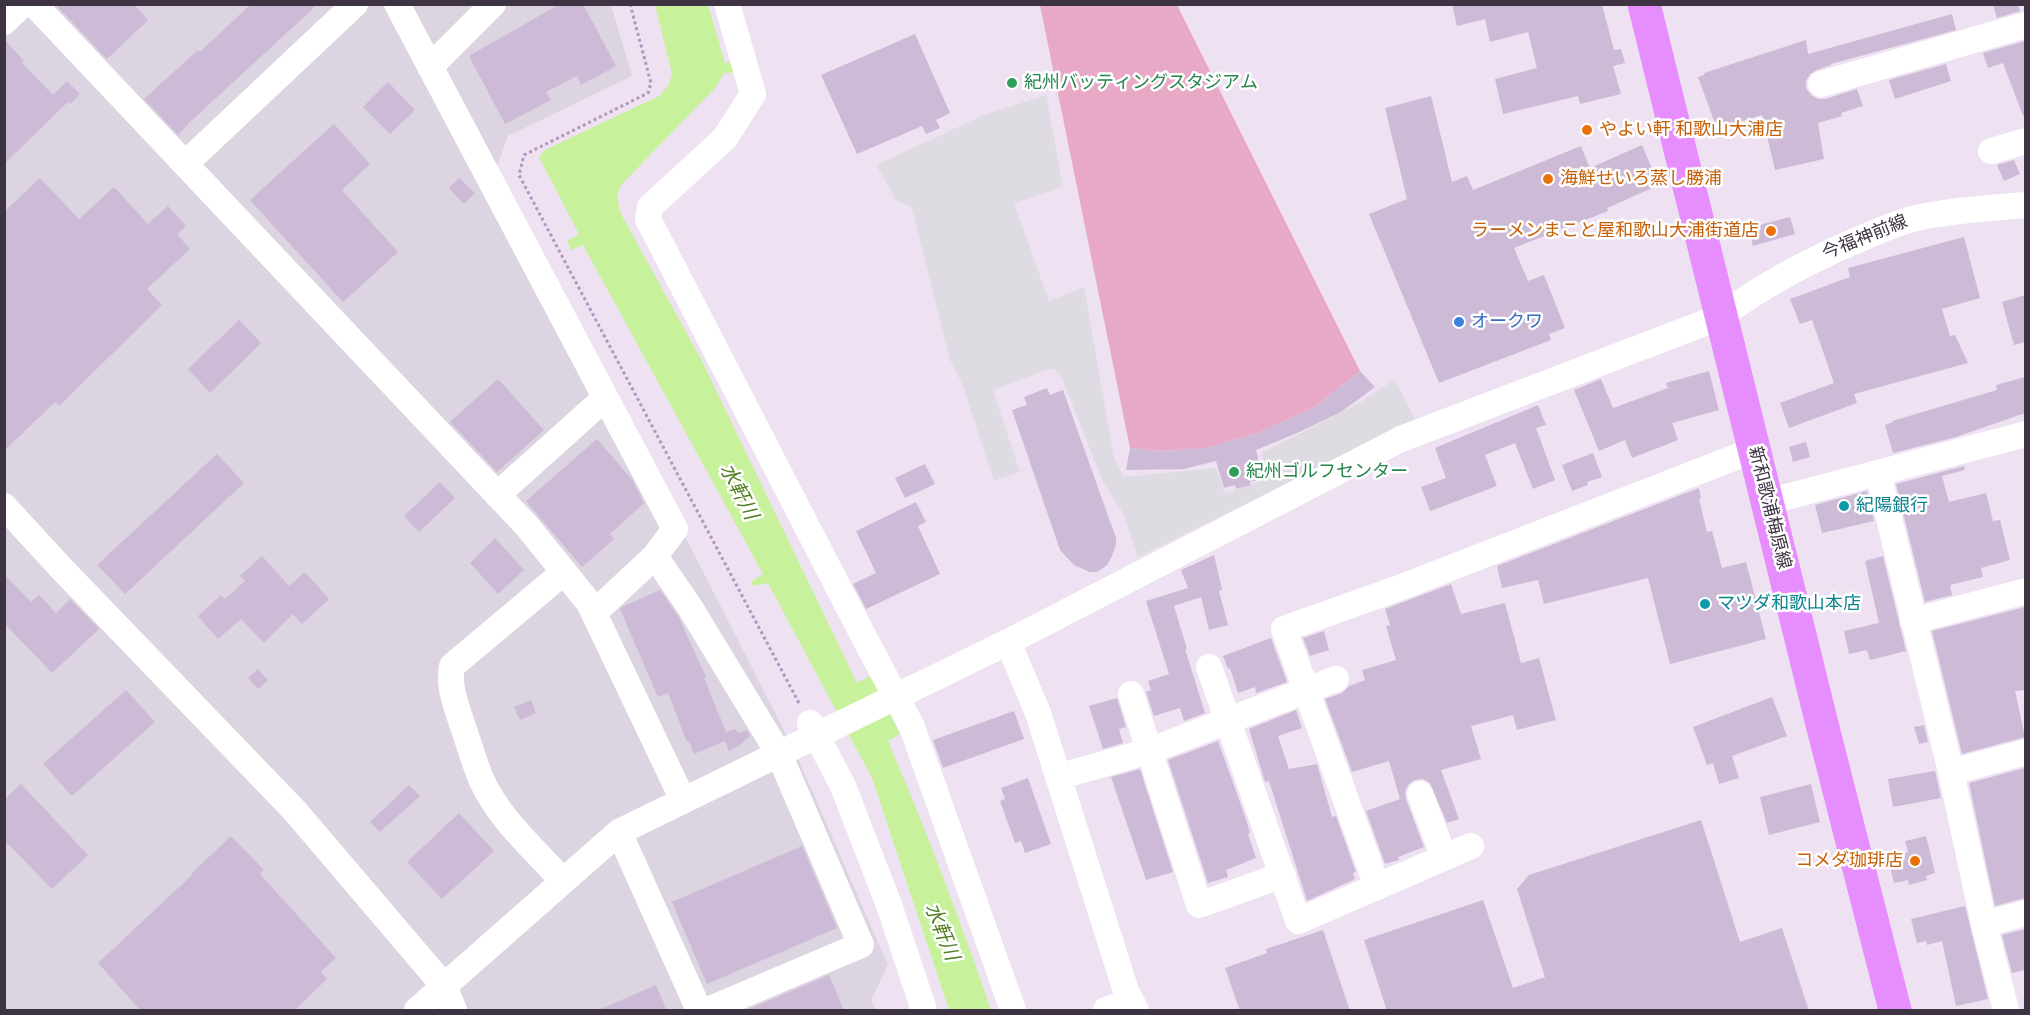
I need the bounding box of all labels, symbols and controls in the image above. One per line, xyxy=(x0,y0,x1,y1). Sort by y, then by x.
place label: 紀州バッティングスタジアム xyxy=(1024,72,1258,94)
marker: 紀州バッティングスタジアム xyxy=(1005,76,1019,90)
place label: やよい軒 和歌山大浦店 xyxy=(1599,119,1783,141)
marker: やよい軒 和歌山大浦店 xyxy=(1580,123,1594,137)
place label: 海鮮せいろ蒸し勝浦 xyxy=(1560,168,1722,190)
marker: 海鮮せいろ蒸し勝浦 xyxy=(1541,172,1555,186)
street label: 今福神前線 xyxy=(1819,211,1911,265)
place label: ラーメンまこと屋和歌山大浦街道店 xyxy=(1471,220,1759,242)
marker: ラーメンまこと屋和歌山大浦街道店 xyxy=(1764,224,1778,238)
place label: オークワ xyxy=(1471,311,1543,333)
marker: オークワ xyxy=(1452,315,1466,329)
street label: 新和歌浦梅原線 xyxy=(1743,444,1795,572)
water label: 水軒川 xyxy=(714,460,762,524)
place label: 紀州ゴルフセンター xyxy=(1246,461,1408,483)
marker: 紀州ゴルフセンター xyxy=(1227,465,1241,479)
place label: 紀陽銀行 xyxy=(1856,495,1928,517)
marker: 紀陽銀行 xyxy=(1837,499,1851,513)
place label: マツダ和歌山本店 xyxy=(1717,593,1861,615)
marker: マツダ和歌山本店 xyxy=(1698,597,1712,611)
place label: コメダ珈琲店 xyxy=(1795,850,1903,872)
marker: コメダ珈琲店 xyxy=(1908,854,1922,868)
water label: 水軒川 xyxy=(919,900,963,964)

